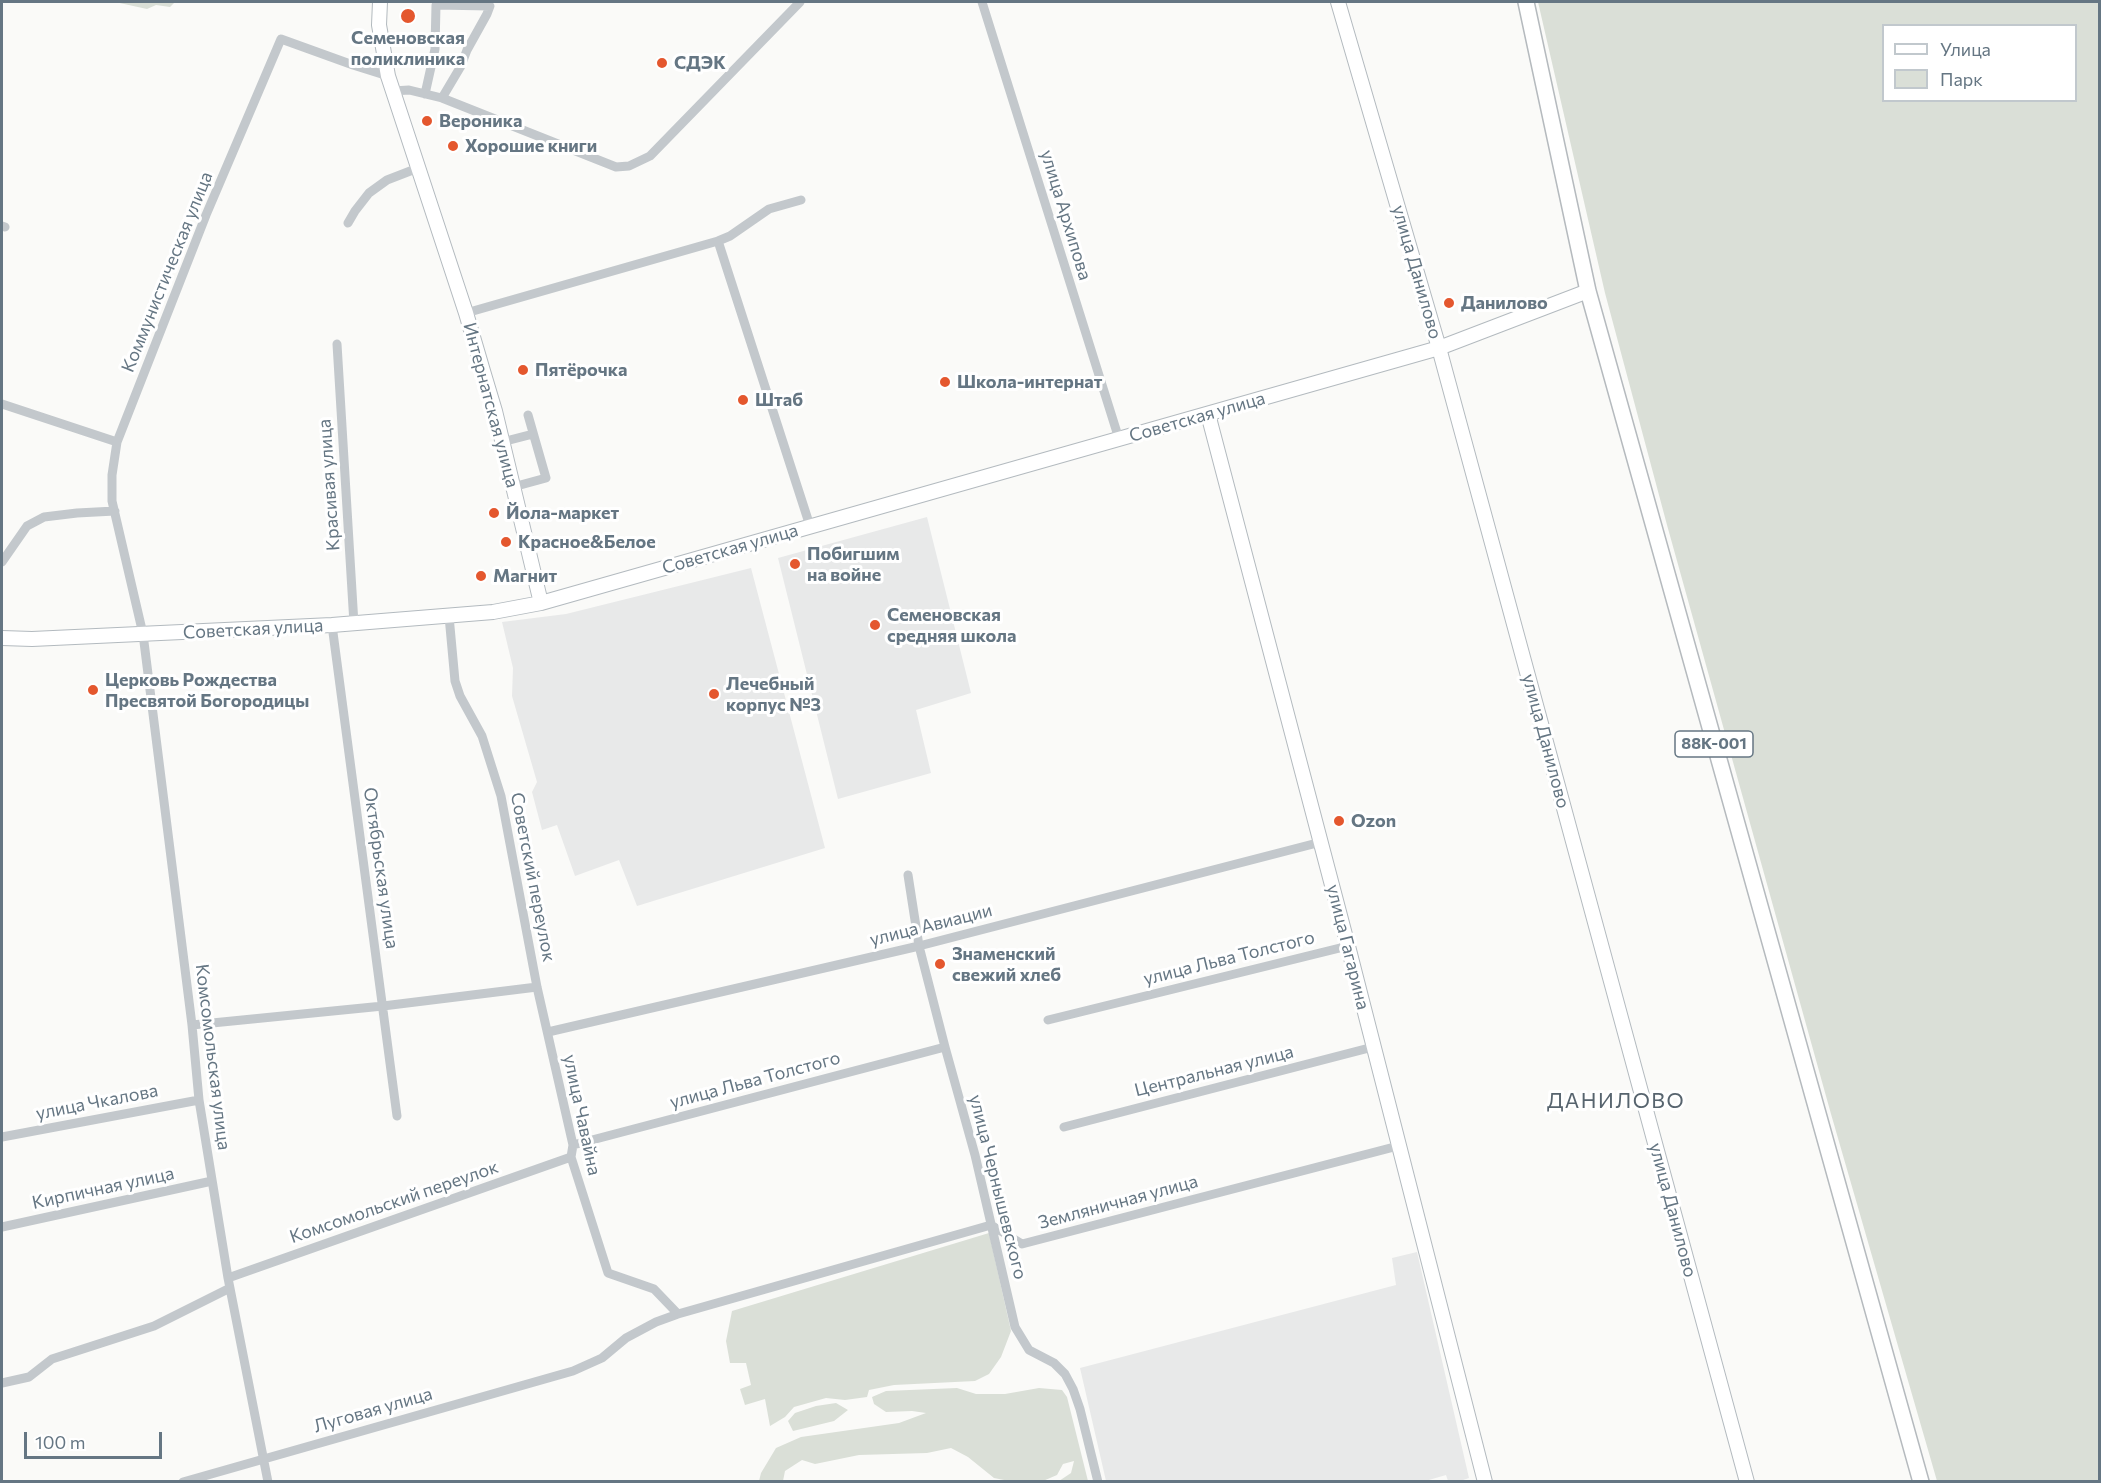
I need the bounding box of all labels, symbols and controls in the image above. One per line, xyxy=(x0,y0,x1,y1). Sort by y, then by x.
marker: Семеновская поликлиника xyxy=(399,7,417,25)
legend xyxy=(1882,24,2077,102)
place label: Семеновская поликлиника xyxy=(351,27,465,70)
text: Улица xyxy=(1940,38,1991,60)
place label: СДЭК xyxy=(674,52,726,74)
marker: СДЭК xyxy=(655,56,669,70)
text: Парк xyxy=(1940,68,1983,90)
place label: Вероника xyxy=(439,110,522,132)
marker: Вероника xyxy=(420,114,434,128)
place label: Хорошие книги xyxy=(465,135,597,157)
marker: Хорошие книги xyxy=(446,139,460,153)
street label: улица Архипова xyxy=(1036,147,1096,283)
street label: Коммунистическая улица xyxy=(117,169,217,375)
street label: улица Данилово xyxy=(1388,203,1446,341)
place label: Данилово xyxy=(1461,292,1548,314)
marker: Данилово xyxy=(1442,296,1456,310)
street label: Интернатская улица xyxy=(459,320,523,490)
place label: Пятёрочка xyxy=(535,359,627,381)
marker: Пятёрочка xyxy=(516,363,530,377)
place label: Школа-интернат xyxy=(957,371,1102,393)
marker: Школа-интернат xyxy=(938,375,952,389)
street label: Советская улица xyxy=(1127,387,1267,447)
place label: Штаб xyxy=(755,389,803,411)
marker: Штаб xyxy=(736,393,750,407)
street label: Красивая улица xyxy=(314,418,344,552)
place label: Йола-маркет xyxy=(506,502,619,524)
marker: Йола-маркет xyxy=(487,506,501,520)
street label: Советская улица xyxy=(660,519,800,579)
place label: Красное&Белое xyxy=(518,531,656,553)
marker: Красное&Белое xyxy=(499,535,513,549)
place label: Побигшим на войне xyxy=(807,543,899,586)
marker: Побигшим на войне xyxy=(788,557,802,571)
place label: Магнит xyxy=(493,565,557,587)
marker: Магнит xyxy=(474,569,488,583)
place label: Семеновская средняя школа xyxy=(887,604,1016,646)
street label: Советская улица xyxy=(182,615,324,643)
marker: Семеновская средняя школа xyxy=(868,618,882,632)
place label: Церковь Рождества Пресвятой Богородицы xyxy=(105,669,309,712)
street label: улица Данилово xyxy=(1518,671,1574,811)
place label: Лечебный корпус №3 xyxy=(726,673,821,716)
marker: Церковь Рождества Пресвятой Богородицы xyxy=(86,683,100,697)
marker: Лечебный корпус №3 xyxy=(707,687,721,701)
road number: 88К-001 xyxy=(1675,731,1753,757)
street label: Октябрьская улица xyxy=(359,786,403,950)
street label: Советский переулок xyxy=(506,790,560,964)
place label: Ozon xyxy=(1351,810,1396,832)
marker: Ozon xyxy=(1332,814,1346,828)
street label: улица Гагарина xyxy=(1322,882,1374,1012)
street label: улица Авиации xyxy=(868,899,994,951)
street label: улица Льва Толстого xyxy=(1141,926,1317,990)
place label: Знаменский свежий хлеб xyxy=(952,943,1061,986)
marker: Знаменский свежий хлеб xyxy=(933,957,947,971)
street label: Комсомольская улица xyxy=(191,963,235,1151)
street label: Центральная улица xyxy=(1132,1041,1296,1101)
street label: улица Льва Толстого xyxy=(667,1047,843,1113)
street label: улица Чавайна xyxy=(559,1053,605,1177)
street label: улица Чкалова xyxy=(34,1080,160,1124)
district label: ДАНИЛОВО xyxy=(1547,1088,1685,1114)
street label: улица Чернышевского xyxy=(965,1092,1031,1282)
street label: улица Данилово xyxy=(1645,1140,1701,1280)
street label: Комсомольский переулок xyxy=(287,1156,501,1248)
street label: Кирпичная улица xyxy=(30,1162,176,1214)
street label: Земляничная улица xyxy=(1036,1170,1200,1234)
street label: Луговая улица xyxy=(311,1383,435,1437)
scale bar xyxy=(27,1420,165,1458)
text: 100 m xyxy=(35,1431,85,1453)

